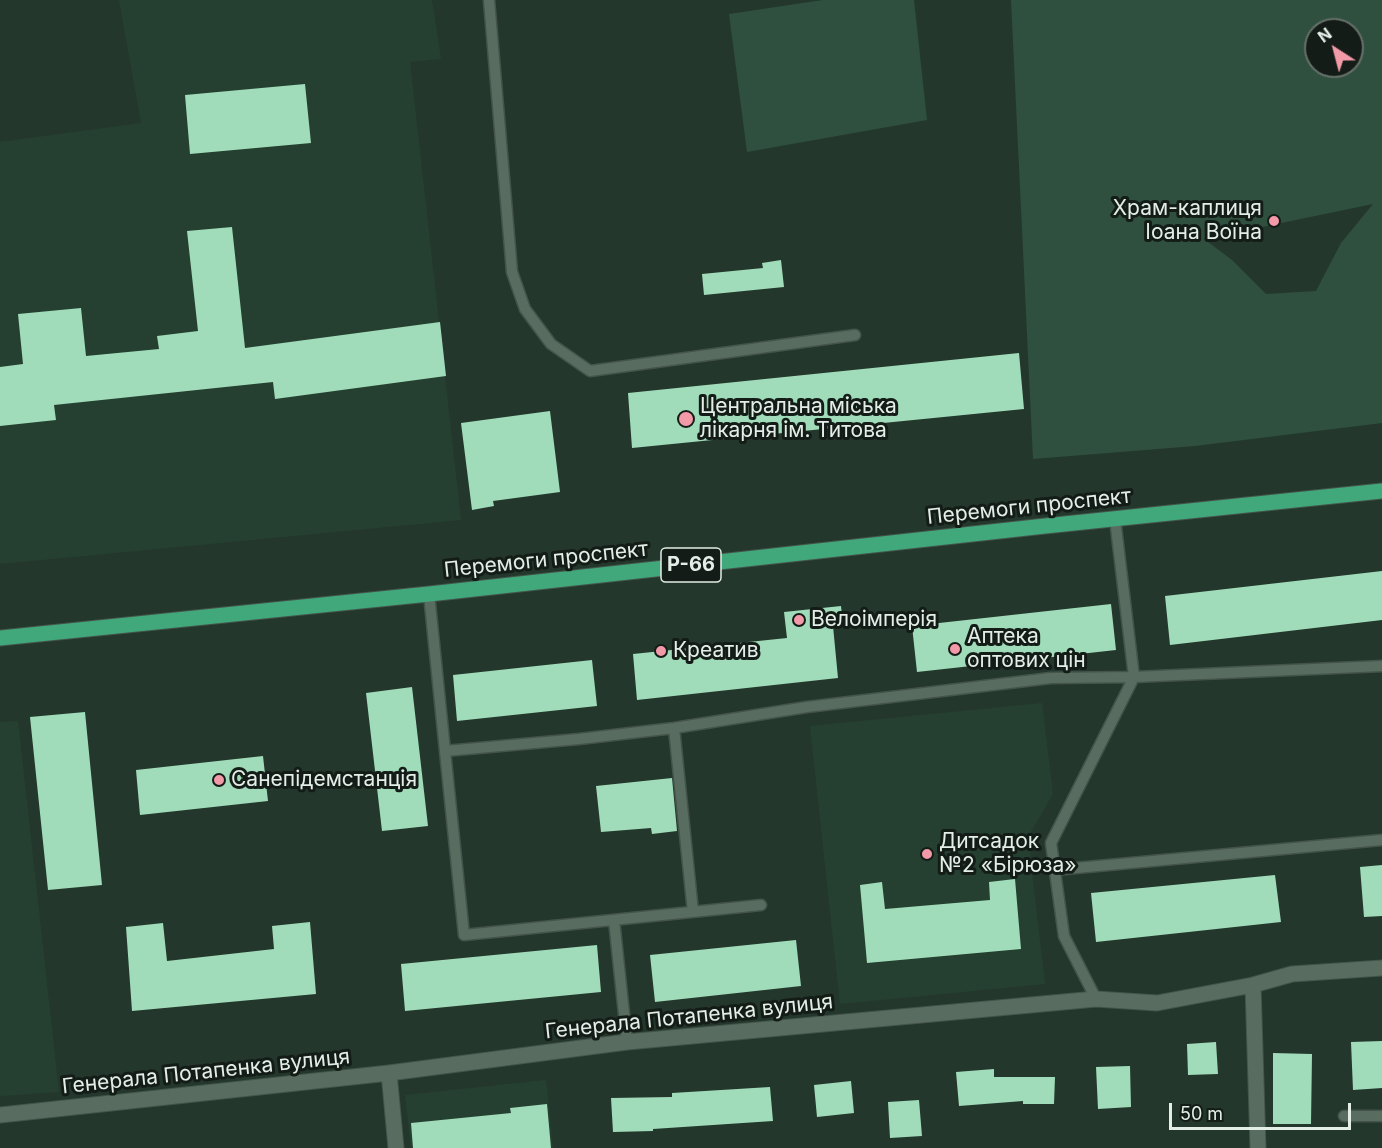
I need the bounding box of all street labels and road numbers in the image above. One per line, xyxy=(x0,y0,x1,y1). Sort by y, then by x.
street label: Перемоги проспект xyxy=(926,484,1132,530)
street label: Перемоги проспект xyxy=(443,537,649,583)
road number: Р-66 xyxy=(661,548,721,582)
street label: Генерала Потапенка вулиця xyxy=(544,989,834,1045)
street label: Генерала Потапенка вулиця xyxy=(61,1044,351,1100)

